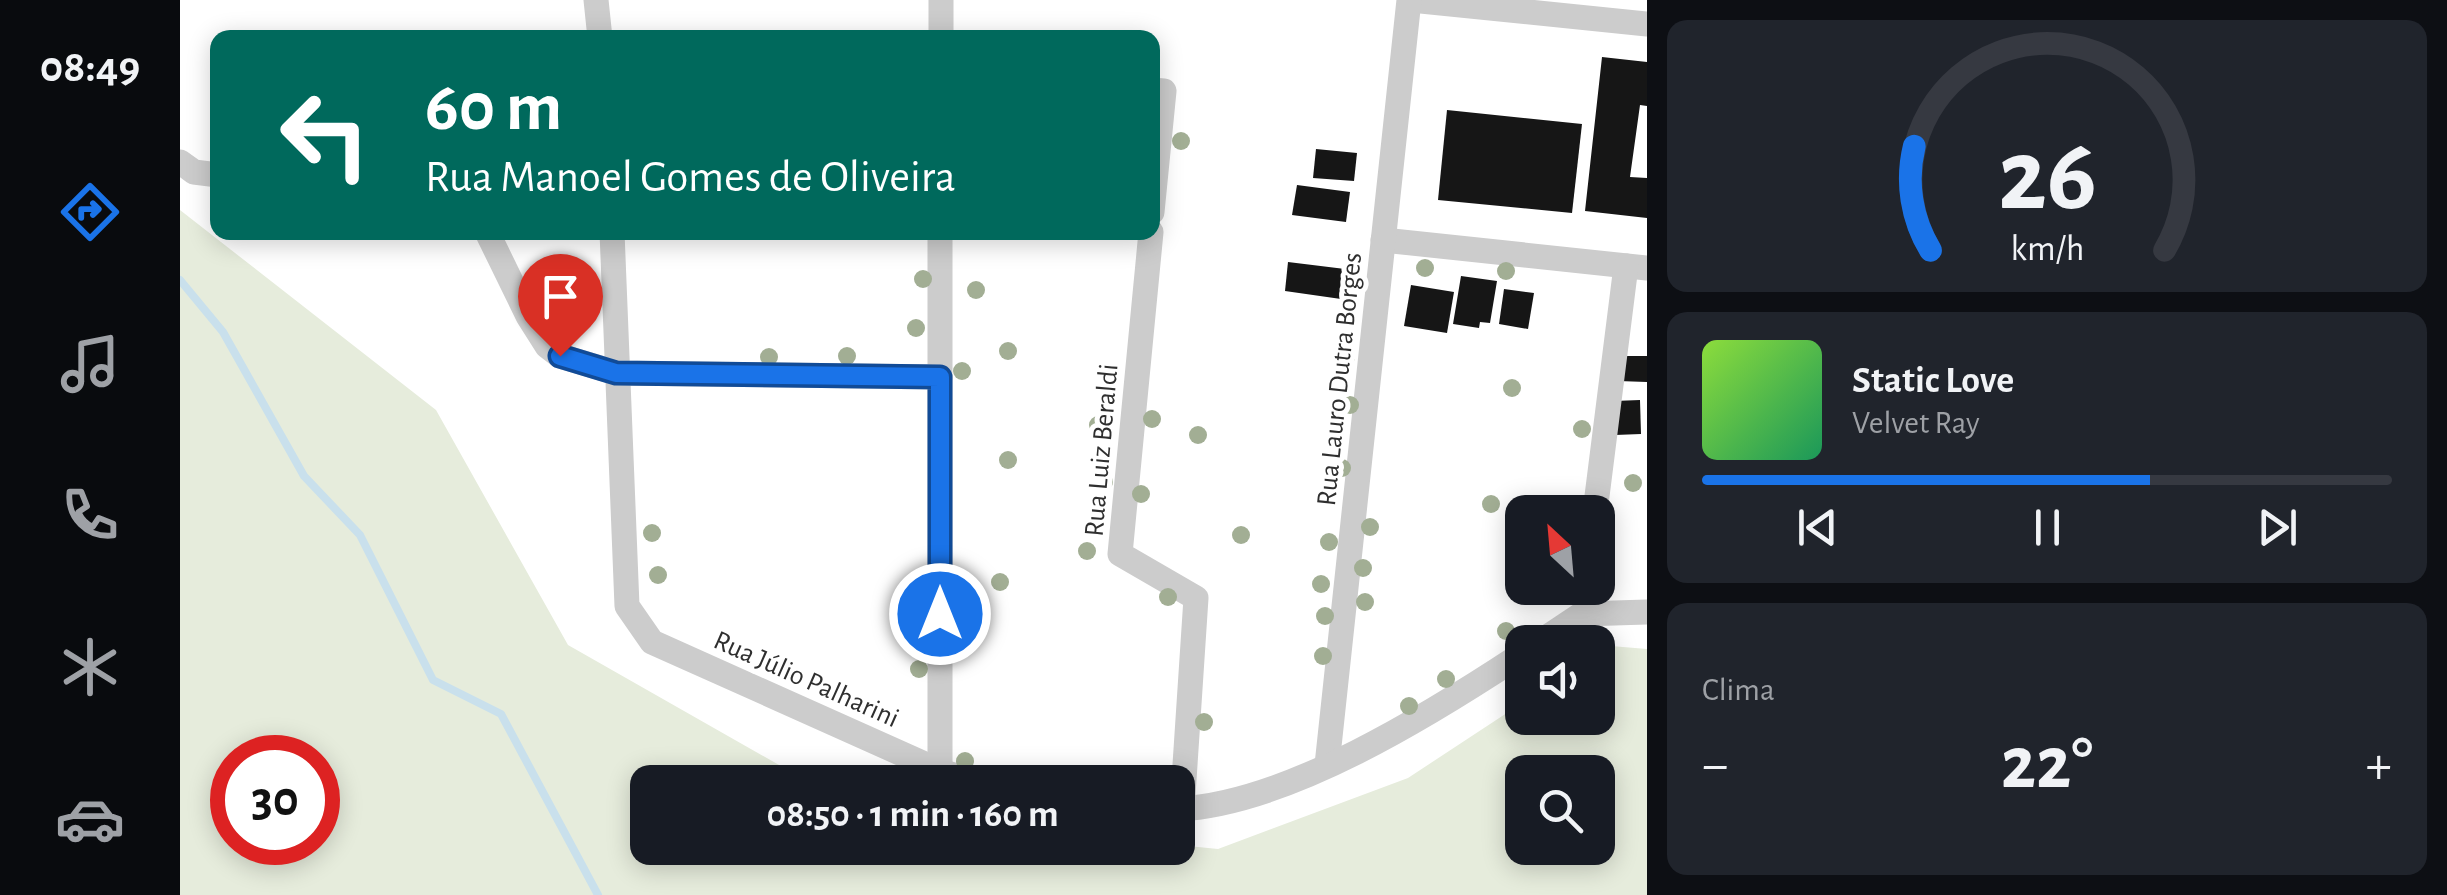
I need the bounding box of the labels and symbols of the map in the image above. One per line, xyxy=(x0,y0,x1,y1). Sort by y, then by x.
street label: Rua Lauro Dutra Borges xyxy=(1313,251,1367,507)
pin xyxy=(518,254,603,357)
street label: Rua Luiz Beraldi xyxy=(1080,363,1123,538)
north arrow xyxy=(1505,495,1615,605)
position arrow xyxy=(888,562,992,666)
street label: Rua Júlio Palharini xyxy=(709,626,903,733)
speed limit sign: 30 xyxy=(210,735,340,865)

